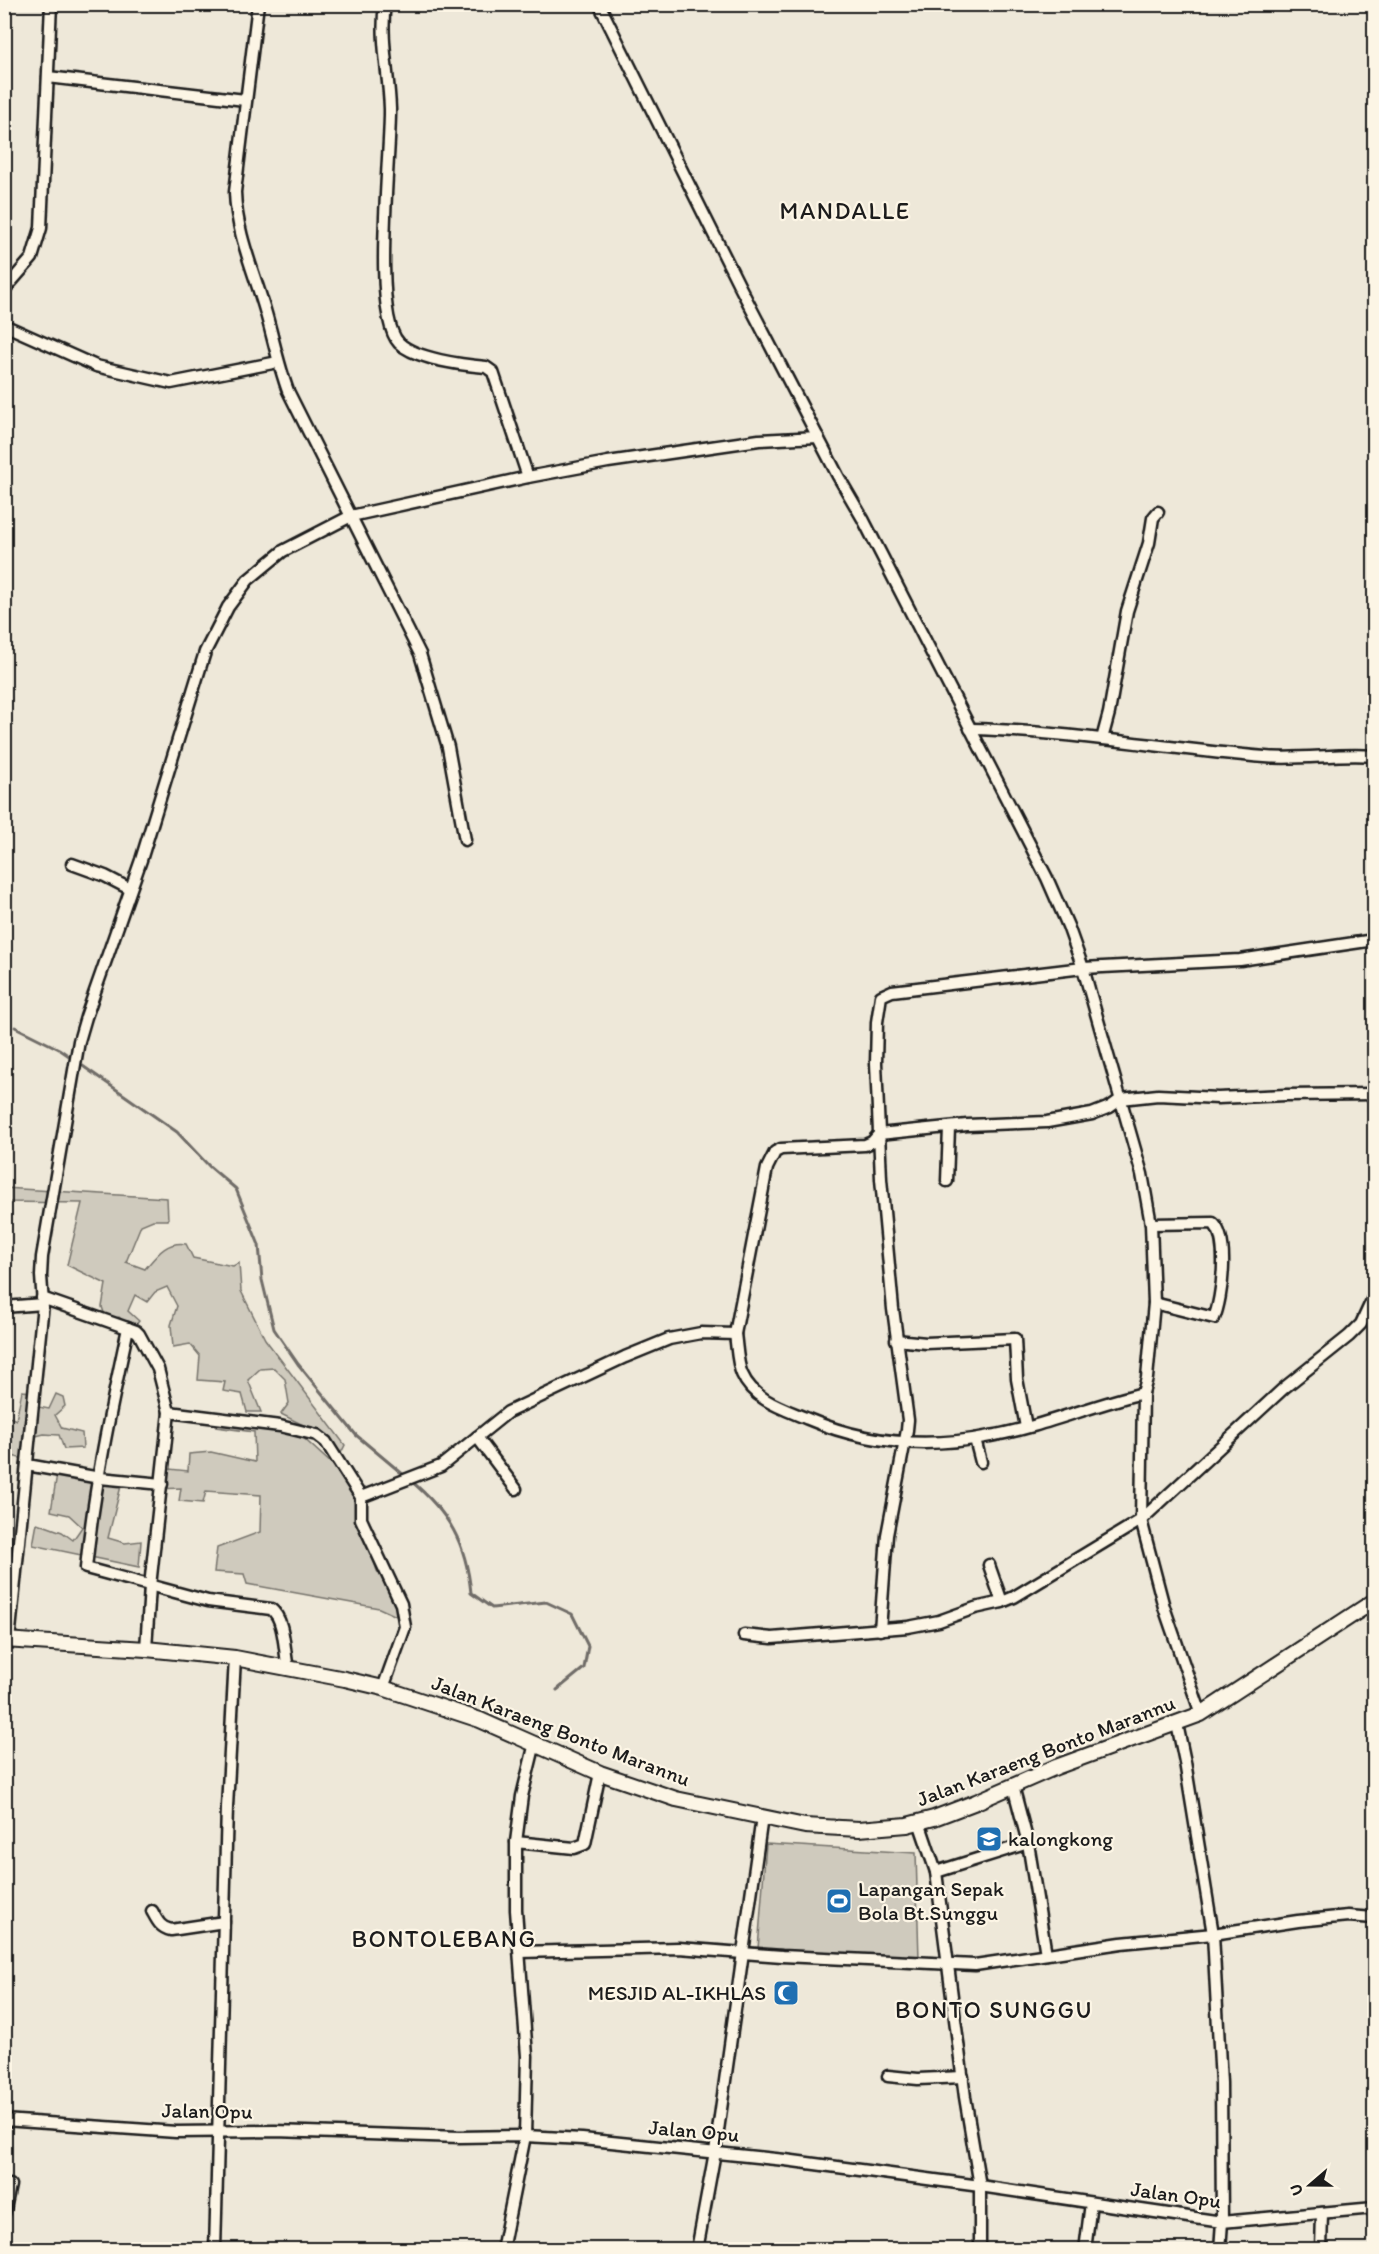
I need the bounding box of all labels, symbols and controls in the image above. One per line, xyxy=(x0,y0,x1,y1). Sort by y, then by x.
district label: MANDALLE xyxy=(780,196,910,225)
street label: Jalan Karaeng Bonto Marannu xyxy=(429,1670,694,1792)
street label: Jalan Karaeng Bonto Marannu xyxy=(913,1690,1179,1811)
school or university icon: kalongkong xyxy=(974,1824,1004,1854)
place label: kalongkong xyxy=(1008,1826,1113,1851)
place label: Lapangan Sepak Bola Bt.Sunggu xyxy=(858,1876,1004,1925)
sports icon: Lapangan Sepak Bola Bt.Sunggu xyxy=(824,1886,854,1916)
district label: BONTOLEBANG xyxy=(351,1924,537,1953)
mosque icon: MESJID AL-IKHLAS xyxy=(771,1978,801,2008)
place label: MESJID AL-IKHLAS xyxy=(588,1980,766,2005)
district label: BONTO SUNGGU xyxy=(895,1995,1093,2024)
street label: Jalan Opu xyxy=(161,2097,253,2124)
street label: Jalan Opu xyxy=(648,2114,741,2147)
north arrow xyxy=(1280,2155,1340,2215)
street label: Jalan Opu xyxy=(1129,2176,1223,2213)
text: U xyxy=(1286,2182,1307,2198)

